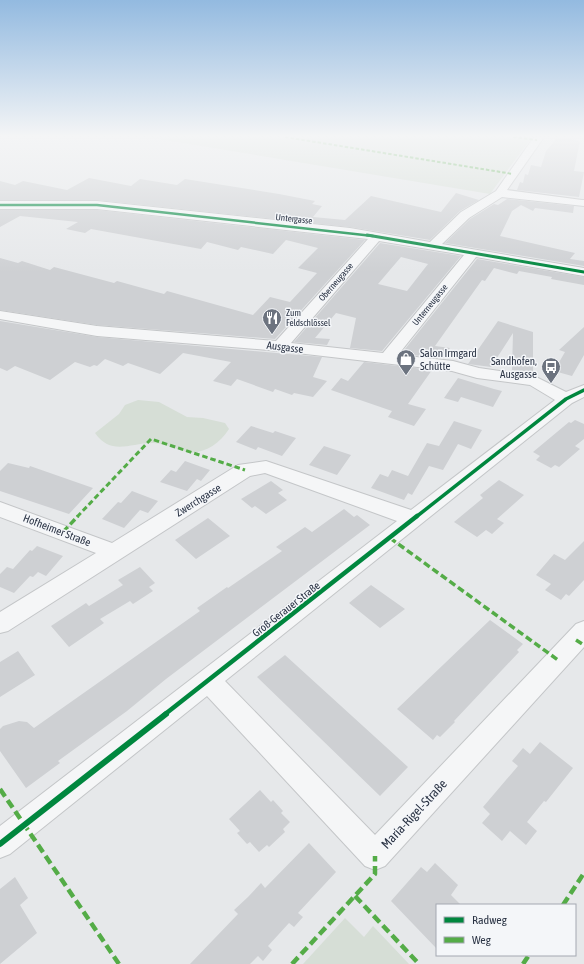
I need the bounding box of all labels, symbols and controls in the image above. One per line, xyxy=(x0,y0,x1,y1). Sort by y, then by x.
street label: Untergasse xyxy=(275,212,313,226)
street label: Oberneugasse xyxy=(317,261,355,303)
street label: Unterneugasse xyxy=(410,282,450,328)
restaurant icon: Zum Feldschlössel xyxy=(261,307,283,335)
place label: Zum Feldschlössel xyxy=(286,308,331,328)
street label: Ausgasse xyxy=(266,339,304,355)
place label: Salon Irmgard Schütte xyxy=(420,347,477,372)
shop icon: Salon Irmgard Schütte xyxy=(395,348,417,376)
place label: Sandhofen, Ausgasse xyxy=(491,355,537,380)
bus stop icon: Sandhofen, Ausgasse xyxy=(540,356,562,384)
street label: Zwerchgasse xyxy=(173,481,223,519)
street label: Hofheimer Straße xyxy=(22,512,92,548)
street label: Groß-Gerauer Straße xyxy=(250,579,322,639)
street label: Maria-Rigel-Straße xyxy=(378,776,450,852)
legend xyxy=(436,904,576,956)
text: Radweg xyxy=(472,913,508,927)
text: Weg xyxy=(472,933,492,947)

